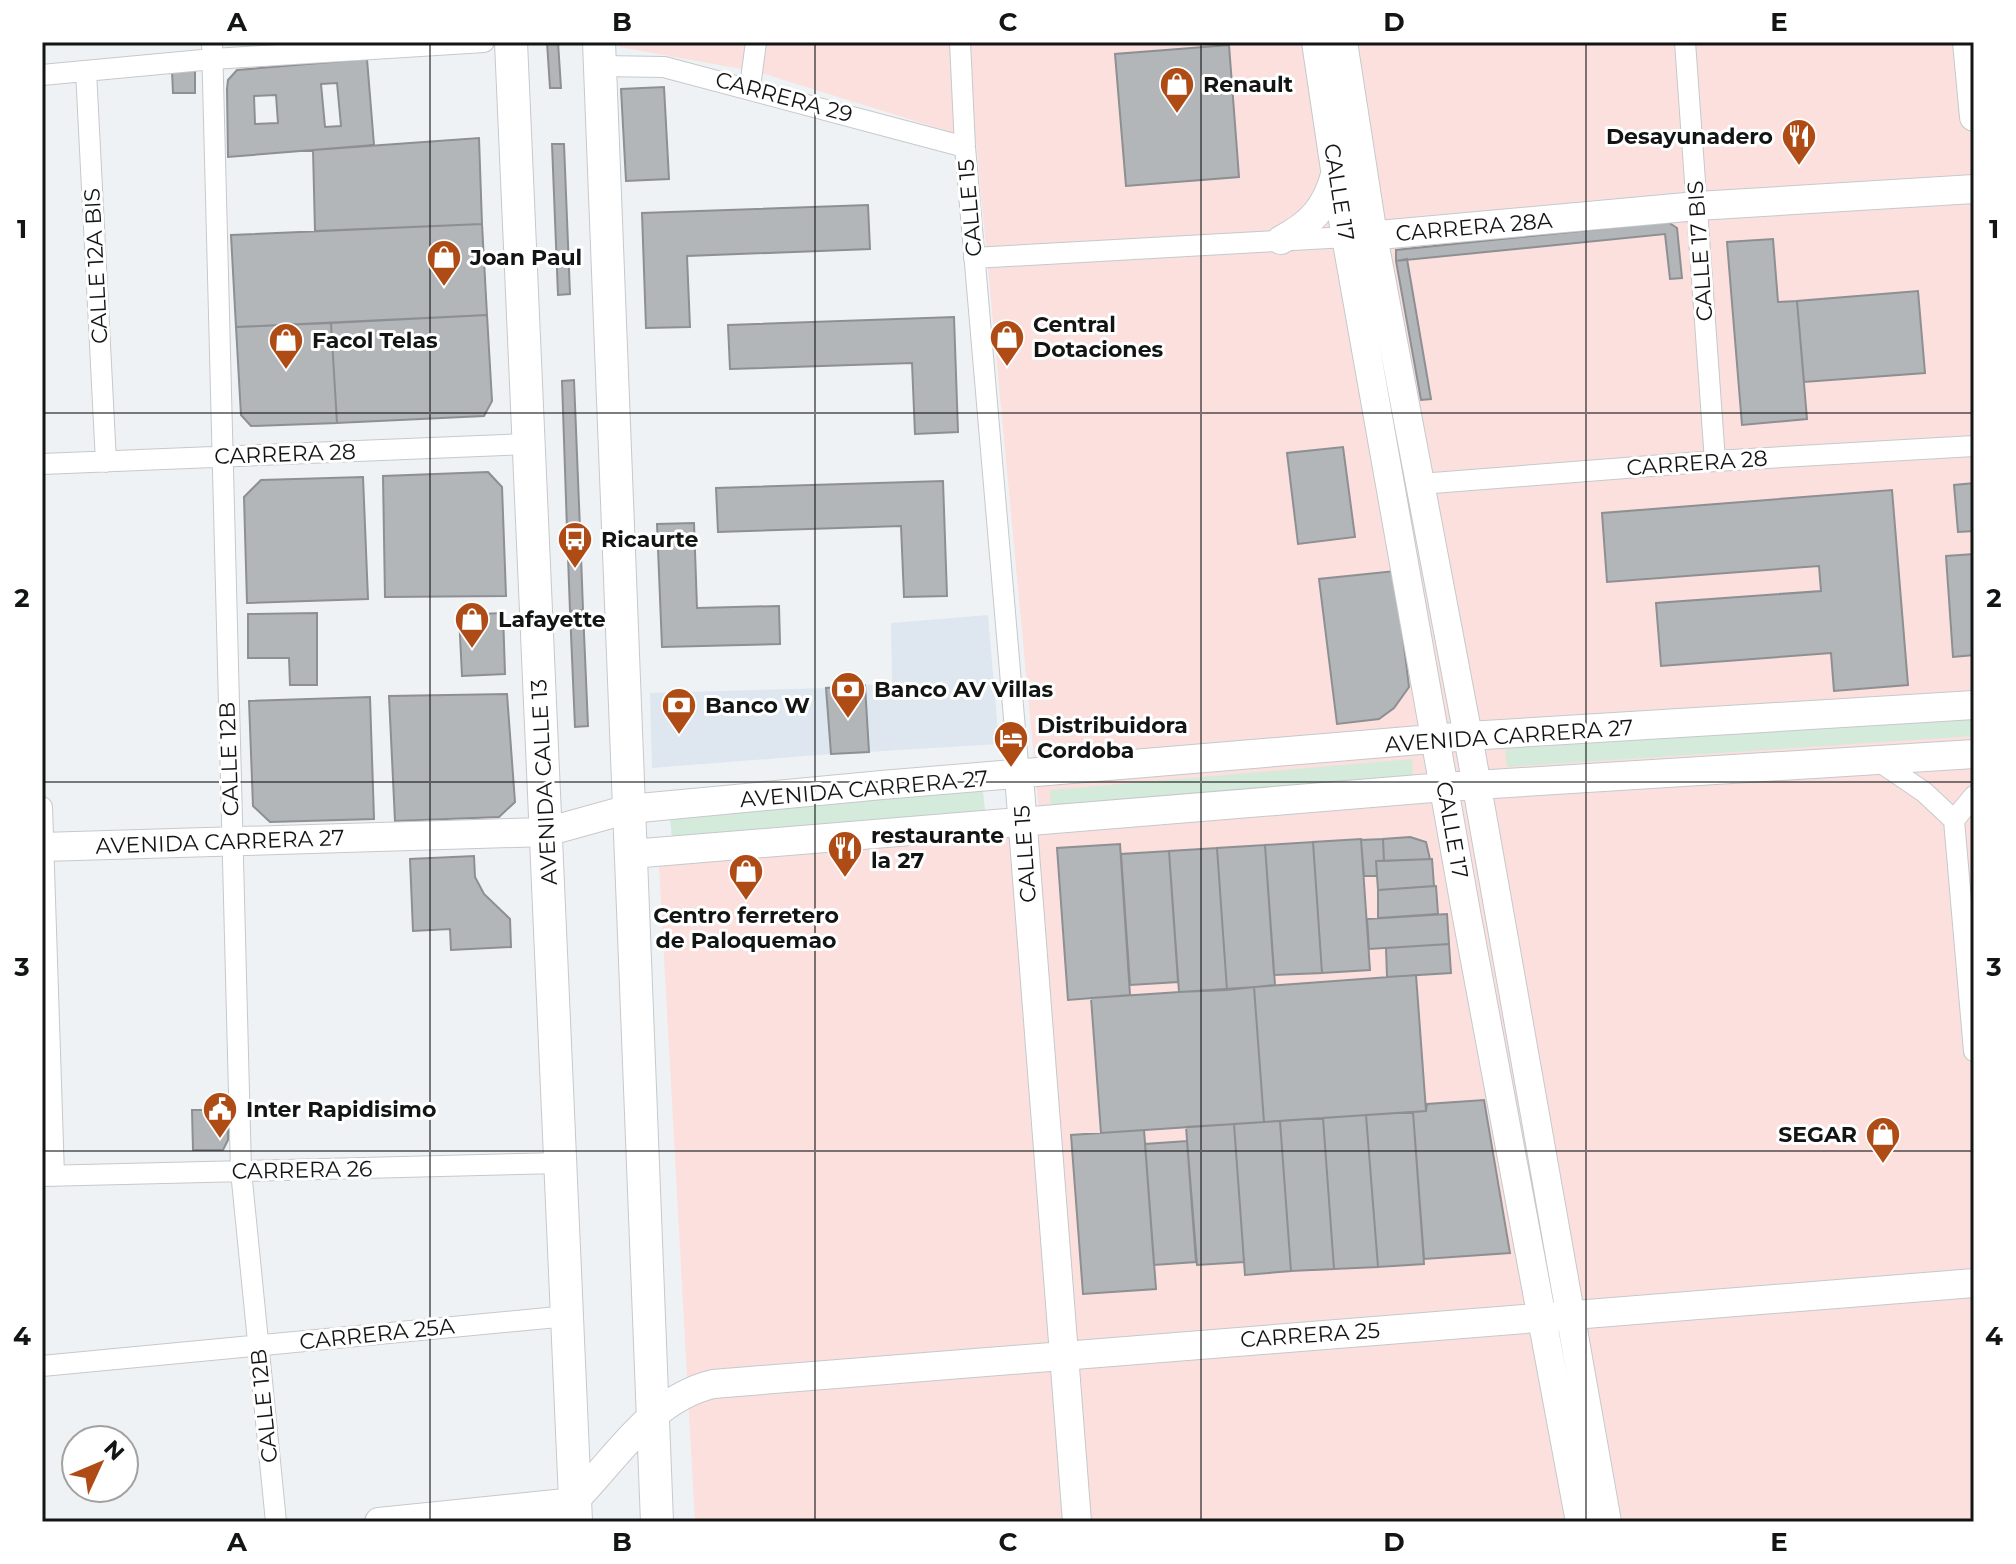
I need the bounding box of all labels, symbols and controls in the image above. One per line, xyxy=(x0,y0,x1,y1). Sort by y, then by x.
text: A xyxy=(226,6,248,38)
text: B xyxy=(612,6,632,38)
text: C xyxy=(999,6,1018,38)
text: D xyxy=(1383,6,1405,38)
text: E xyxy=(1770,6,1788,38)
shop icon: Renault xyxy=(1158,65,1196,115)
street label: CARRERA 29 xyxy=(712,66,856,128)
place label: Renault xyxy=(1203,71,1294,98)
restaurant icon: Desayunadero xyxy=(1780,117,1818,167)
place label: Desayunadero xyxy=(1606,123,1773,150)
street label: CALLE 17 xyxy=(1318,141,1360,243)
street label: CALLE 15 xyxy=(952,158,988,258)
street label: CALLE 17 BIS xyxy=(1682,180,1718,322)
street label: CALLE 12A BIS xyxy=(78,187,114,345)
street label: CARRERA 28A xyxy=(1395,207,1554,247)
text: 1 xyxy=(17,213,27,245)
text: 1 xyxy=(1989,213,1999,245)
shop icon: Joan Paul xyxy=(425,238,463,288)
place label: Joan Paul xyxy=(469,244,582,271)
place label: Central Dotaciones xyxy=(1033,311,1164,363)
shop icon: Central Dotaciones xyxy=(988,318,1026,368)
shop icon: Facol Telas xyxy=(267,321,305,371)
place label: Facol Telas xyxy=(312,327,438,354)
street label: CARRERA 28 xyxy=(214,438,356,470)
street label: CARRERA 28 xyxy=(1625,445,1769,481)
bus stop icon: Ricaurte xyxy=(556,520,594,570)
place label: Ricaurte xyxy=(601,526,698,553)
text: 2 xyxy=(14,582,30,614)
text: 2 xyxy=(1986,582,2002,614)
shop icon: Lafayette xyxy=(453,600,491,650)
place label: Lafayette xyxy=(498,606,606,633)
bank icon: Banco AV Villas xyxy=(829,670,867,720)
place label: Banco AV Villas xyxy=(874,676,1054,703)
street label: AVENIDA CALLE 13 xyxy=(525,678,563,886)
bank icon: Banco W xyxy=(660,686,698,736)
place label: Banco W xyxy=(705,692,810,719)
street label: CALLE 12B xyxy=(214,701,244,817)
place label: Distribuidora Cordoba xyxy=(1037,712,1188,764)
street label: AVENIDA CARRERA 27 xyxy=(1384,714,1634,758)
hotel icon: Distribuidora Cordoba xyxy=(992,719,1030,769)
street label: AVENIDA CARRERA 27 xyxy=(739,765,989,813)
street label: CALLE 17 xyxy=(1430,779,1474,881)
street label: CALLE 15 xyxy=(1008,804,1042,904)
place label: restaurante la 27 xyxy=(871,822,1004,874)
street label: AVENIDA CARRERA 27 xyxy=(95,824,345,860)
restaurant icon: restaurante la 27 xyxy=(826,829,864,879)
shop icon: Centro ferretero de Paloquemao xyxy=(727,852,765,902)
place label: Centro ferretero de Paloquemao xyxy=(653,902,839,954)
text: 3 xyxy=(13,951,30,983)
text: 3 xyxy=(1985,951,2002,983)
public building icon: Inter Rapidisimo xyxy=(201,1090,239,1140)
place label: Inter Rapidisimo xyxy=(246,1096,436,1123)
shop icon: SEGAR xyxy=(1864,1115,1902,1165)
place label: SEGAR xyxy=(1778,1121,1857,1148)
street label: CARRERA 26 xyxy=(231,1155,373,1185)
street label: CARRERA 25A xyxy=(298,1312,456,1356)
street label: CARRERA 25 xyxy=(1239,1317,1381,1353)
text: 4 xyxy=(13,1320,31,1352)
text: 4 xyxy=(1985,1320,2003,1352)
street label: CALLE 12B xyxy=(245,1348,283,1464)
north arrow xyxy=(60,1424,140,1504)
text: N xyxy=(98,1435,130,1466)
text: A xyxy=(226,1526,248,1558)
text: B xyxy=(612,1526,632,1558)
text: C xyxy=(999,1526,1018,1558)
text: D xyxy=(1383,1526,1405,1558)
text: E xyxy=(1770,1526,1788,1558)

